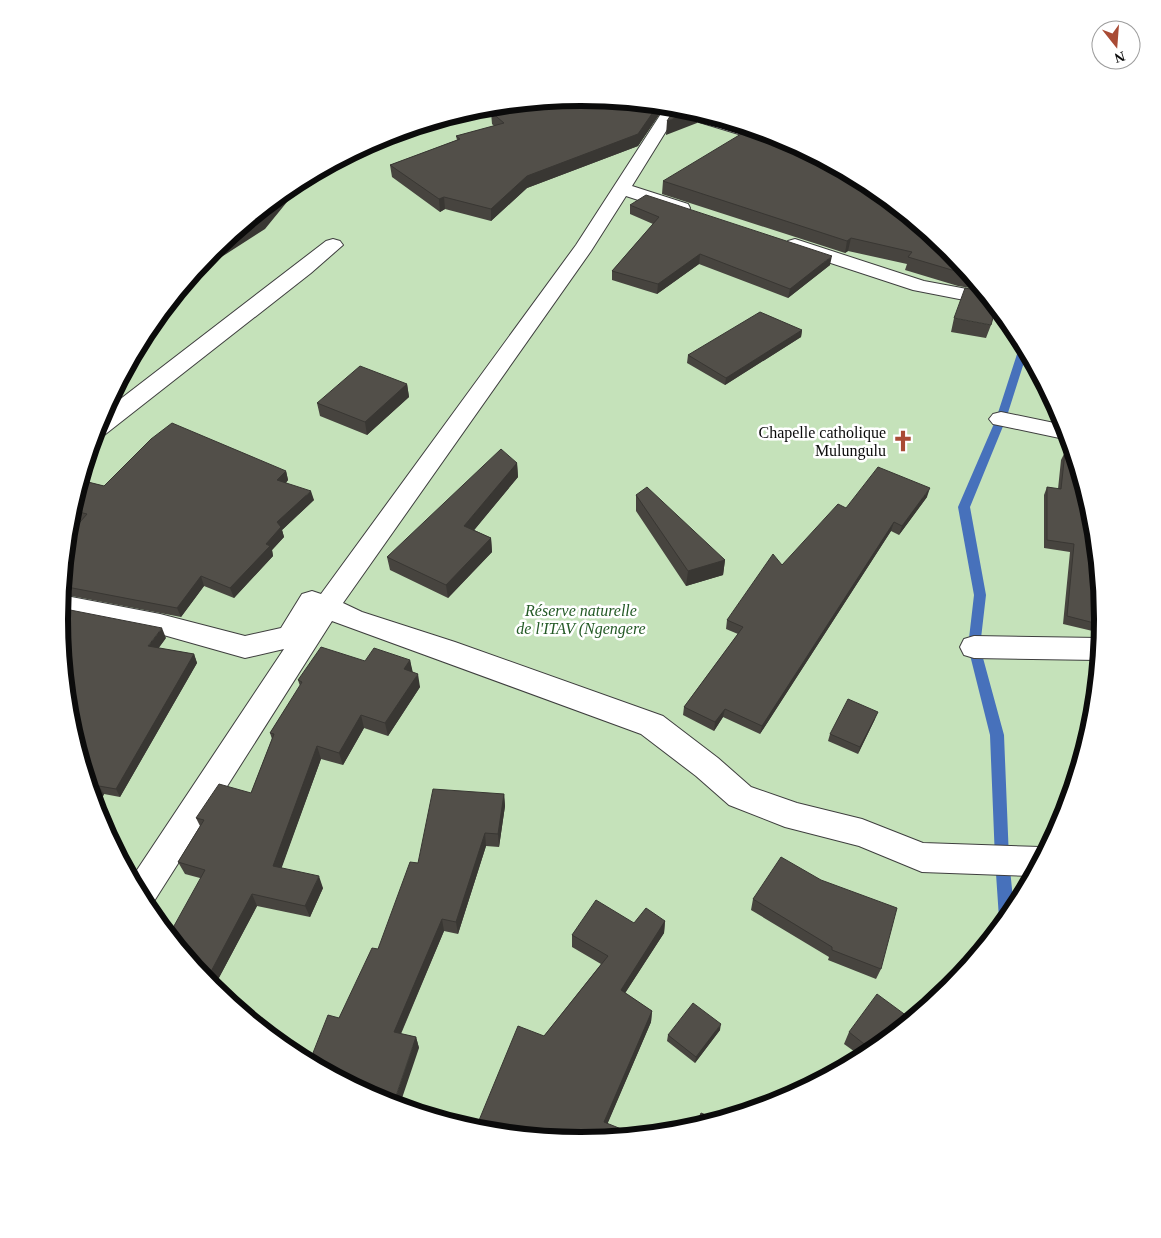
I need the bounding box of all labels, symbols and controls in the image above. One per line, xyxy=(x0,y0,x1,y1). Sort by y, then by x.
north arrow xyxy=(1091,20,1141,70)
text: N xyxy=(1113,48,1127,66)
place label: Chapelle catholique Mulungulu xyxy=(758,424,886,460)
church icon: Chapelle catholique Mulungulu xyxy=(890,428,916,454)
park label: Réserve naturelle de l'ITAV (Ngengere xyxy=(516,602,646,638)

